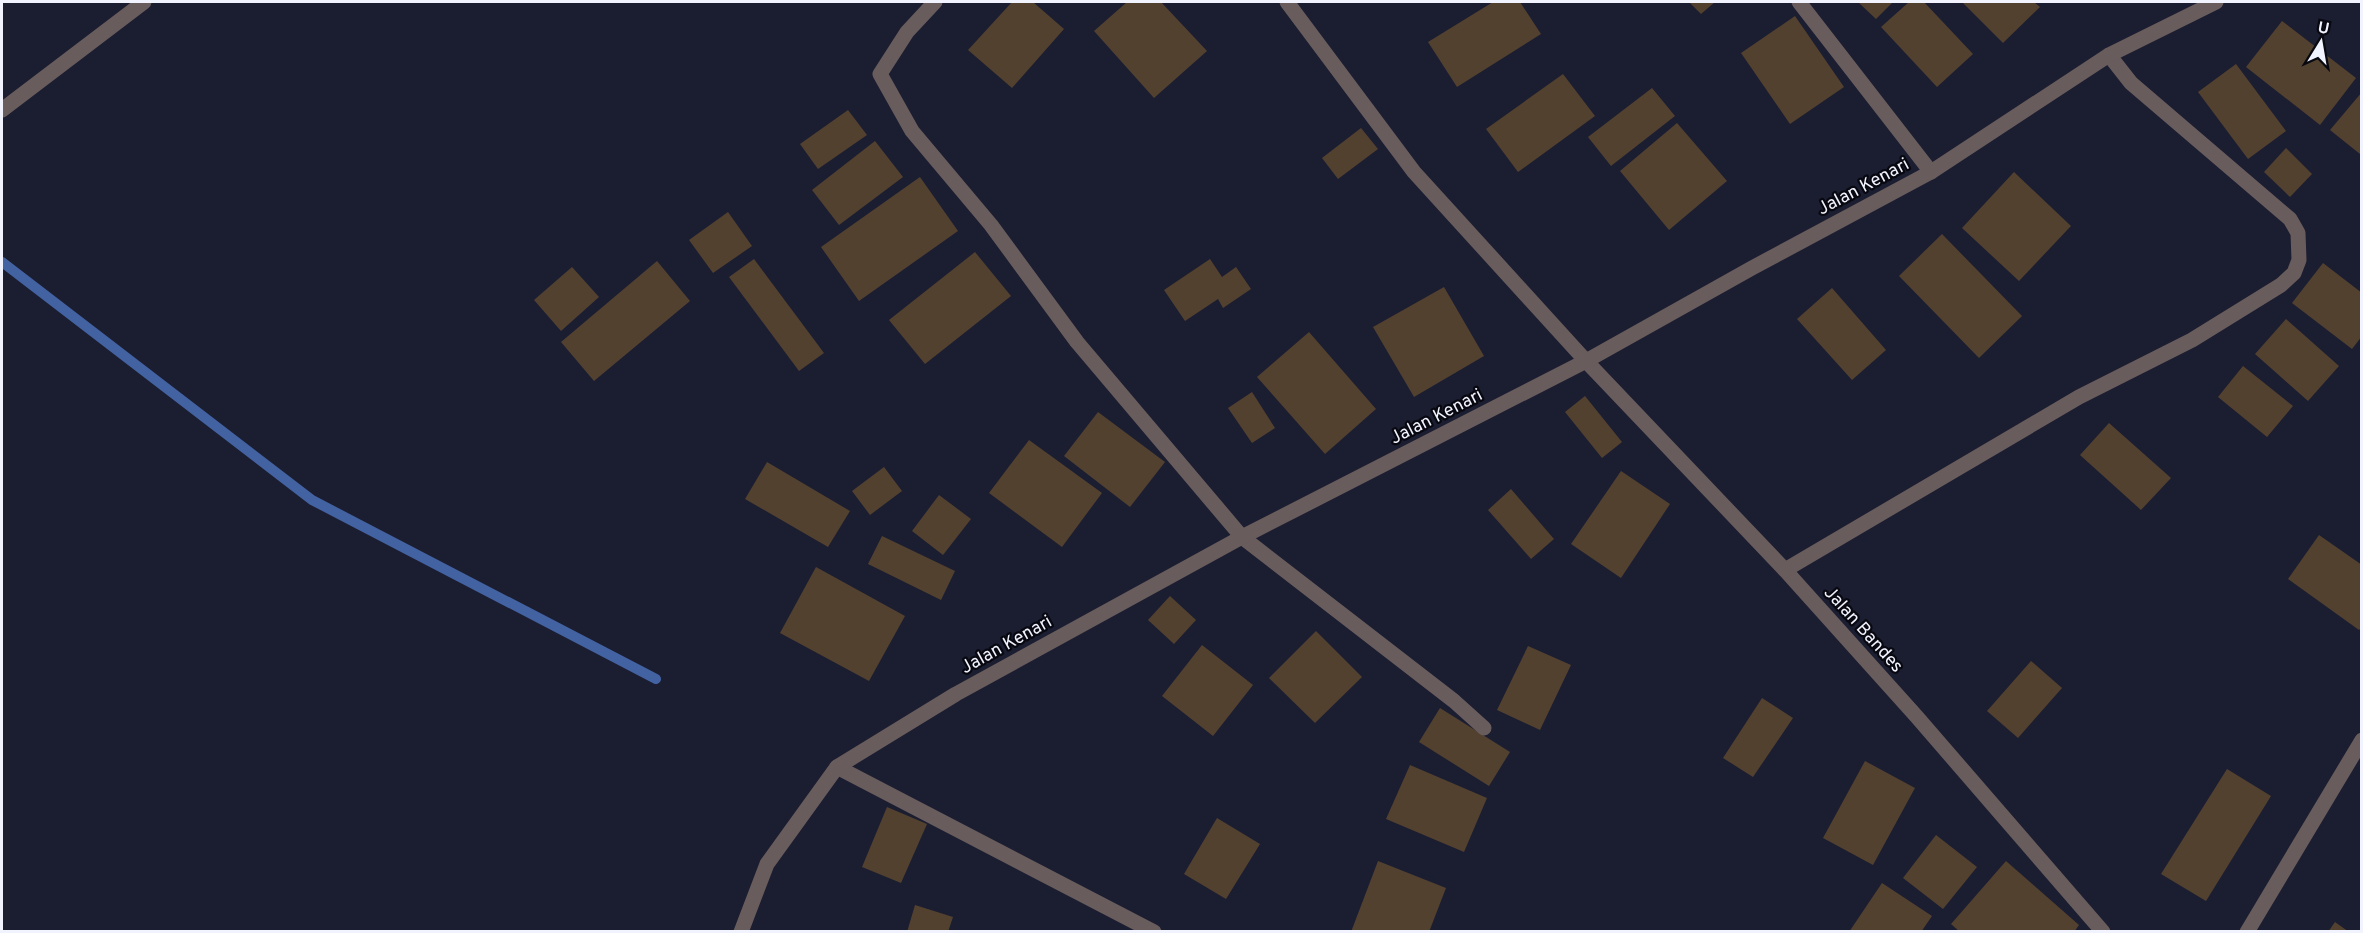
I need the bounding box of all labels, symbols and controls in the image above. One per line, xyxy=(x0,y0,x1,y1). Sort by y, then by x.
north arrow xyxy=(2291,12,2351,72)
text: U xyxy=(2316,18,2331,40)
street label: Jalan Kenari xyxy=(1814,154,1914,221)
street label: Jalan Kenari xyxy=(1387,384,1487,450)
street label: Jalan Bandes xyxy=(1818,582,1908,678)
street label: Jalan Kenari xyxy=(957,611,1056,680)

